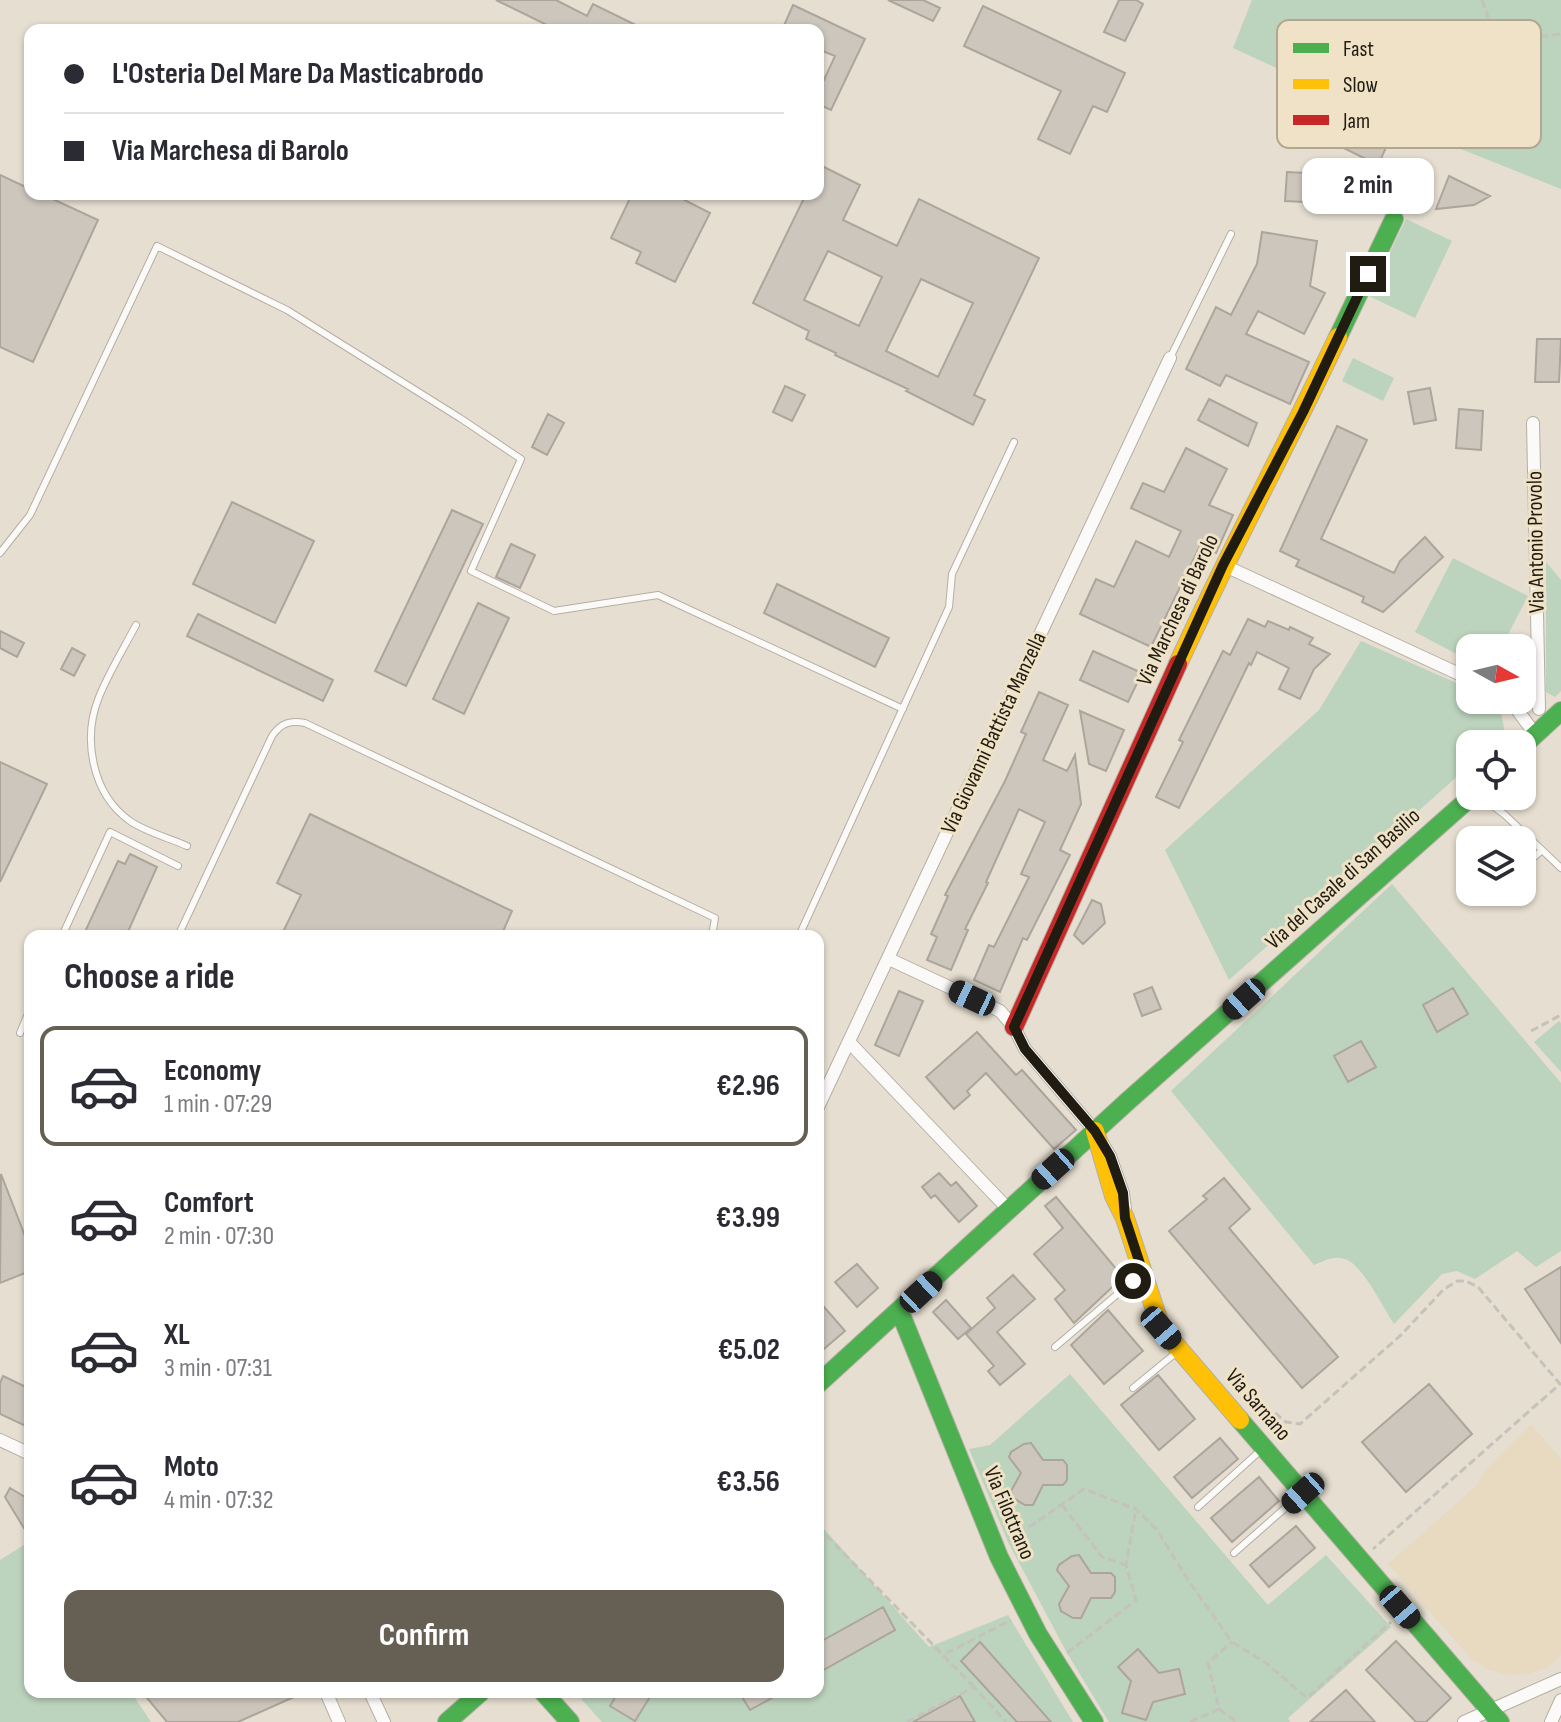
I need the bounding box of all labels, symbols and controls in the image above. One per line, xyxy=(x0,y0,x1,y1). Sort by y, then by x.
legend xyxy=(1277,20,1541,148)
text: Fast xyxy=(1343,36,1374,63)
text: L'Osteria Del Mare Da Masticabrodo xyxy=(112,56,484,92)
text: Slow xyxy=(1343,72,1378,99)
text: Jam xyxy=(1342,108,1370,135)
text: Via Marchesa di Barolo xyxy=(112,133,349,169)
callout: 2 min xyxy=(1302,158,1434,214)
text: 2 min xyxy=(1343,170,1393,201)
route end xyxy=(1350,256,1386,292)
street label: Via Antonio Provolo xyxy=(1521,471,1551,613)
street label: Via Marchesa di Barolo xyxy=(1131,530,1225,690)
street label: Via Giovanni Battista Manzella xyxy=(935,628,1053,838)
north arrow xyxy=(1456,634,1536,714)
map controls xyxy=(1456,634,1536,906)
button: locate xyxy=(1456,730,1536,810)
street label: Via del Casale di San Basilio xyxy=(1260,802,1426,956)
button: layers xyxy=(1456,826,1536,906)
text: Choose a ride xyxy=(64,956,235,999)
car xyxy=(1218,974,1270,1024)
car xyxy=(945,977,999,1019)
icon: car xyxy=(68,1050,140,1122)
text: Economy xyxy=(164,1053,261,1089)
text: €2.96 xyxy=(716,1068,780,1104)
text: 1 min · 07:29 xyxy=(164,1089,272,1120)
car xyxy=(1027,1144,1079,1194)
icon: car xyxy=(68,1182,140,1254)
text: Comfort xyxy=(164,1185,254,1221)
text: €3.99 xyxy=(716,1200,780,1236)
text: 2 min · 07:30 xyxy=(164,1221,274,1252)
route start xyxy=(1115,1263,1151,1299)
car xyxy=(895,1267,947,1317)
car xyxy=(1136,1302,1186,1354)
icon: car xyxy=(68,1314,140,1386)
text: XL xyxy=(164,1317,190,1353)
text: €5.02 xyxy=(718,1332,780,1368)
text: 3 min · 07:31 xyxy=(164,1353,272,1384)
street label: Via Sarnano xyxy=(1219,1363,1297,1447)
icon: car xyxy=(68,1446,140,1518)
text: Moto xyxy=(164,1449,219,1485)
street label: Via Filottrano xyxy=(977,1462,1041,1564)
text: €3.56 xyxy=(717,1464,780,1500)
car xyxy=(1277,1468,1329,1518)
text: 4 min · 07:32 xyxy=(164,1485,273,1516)
car xyxy=(1375,1581,1425,1633)
button: Confirm xyxy=(64,1590,784,1682)

